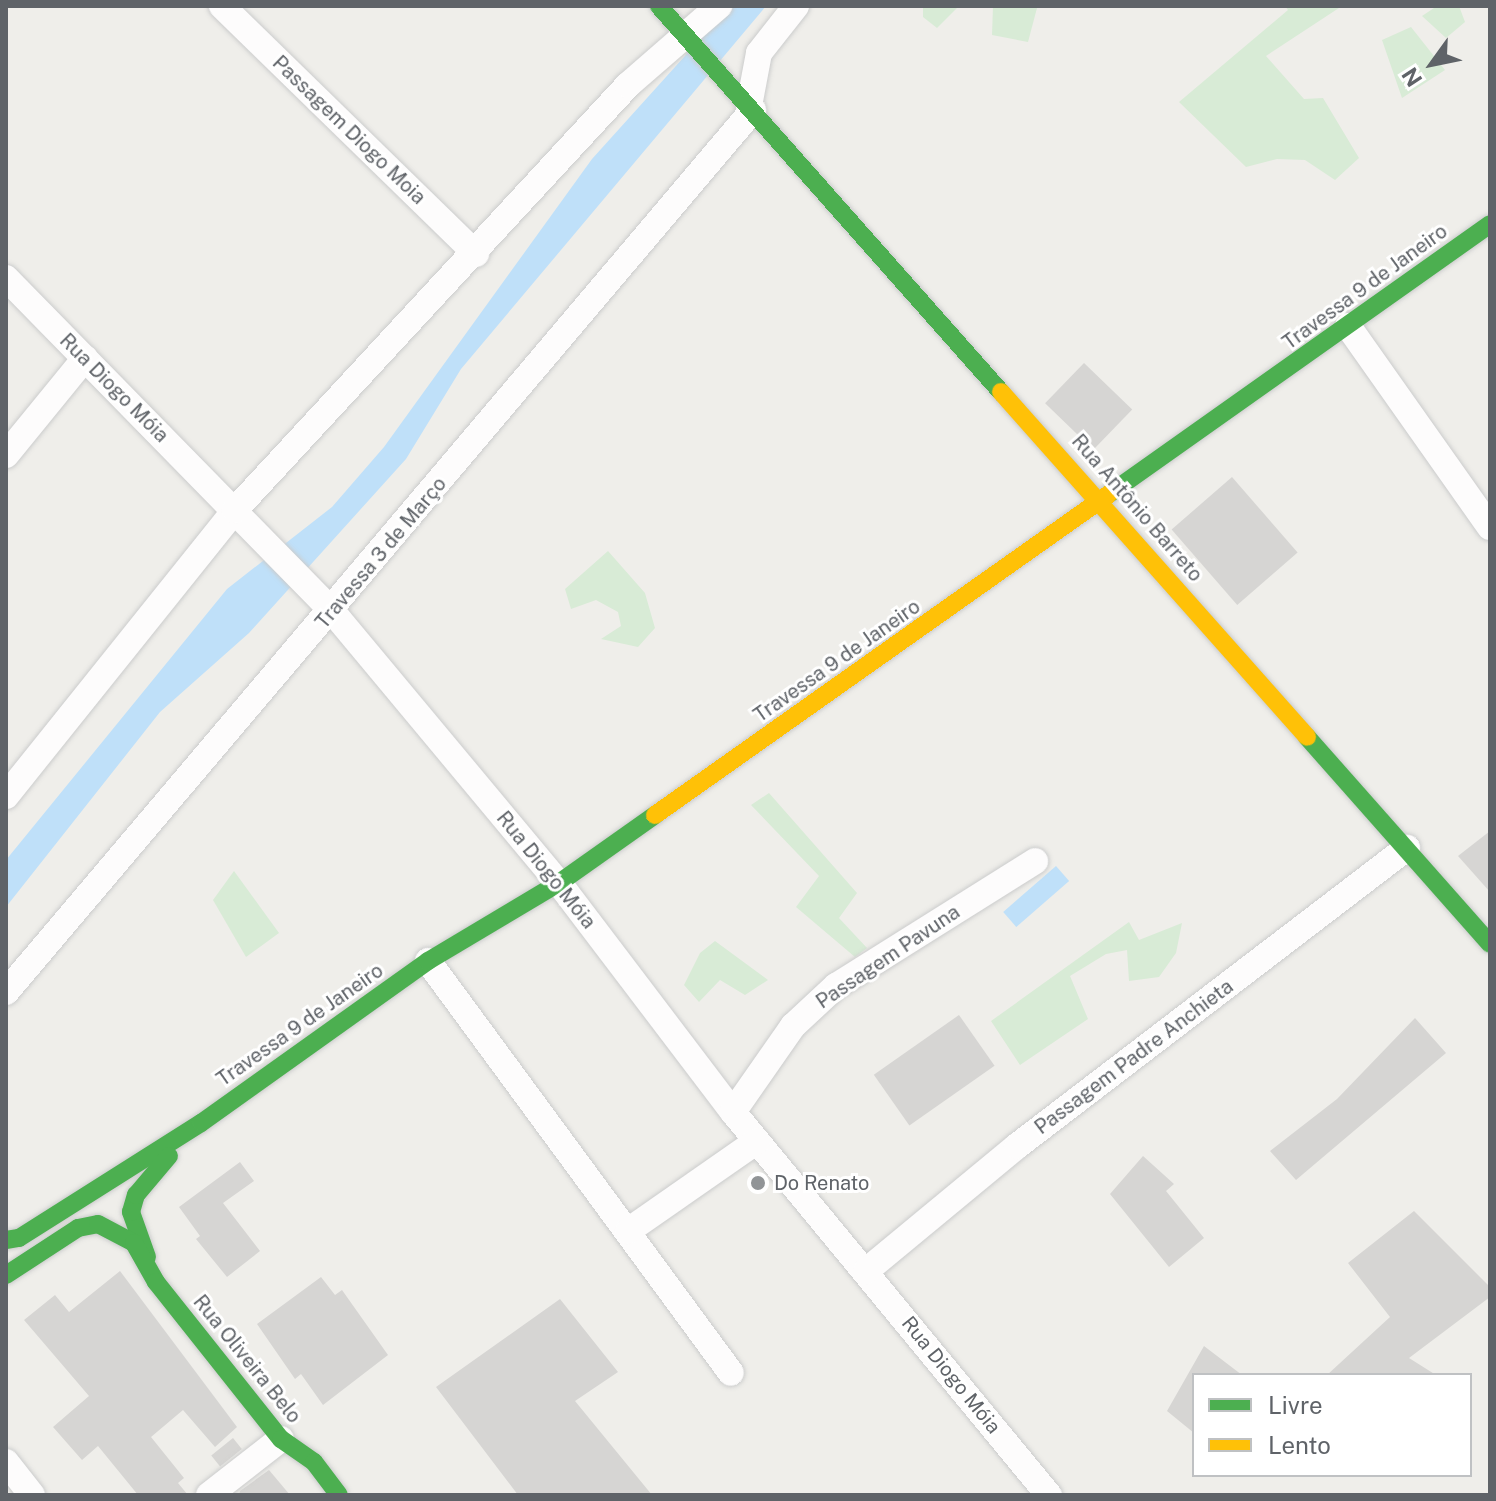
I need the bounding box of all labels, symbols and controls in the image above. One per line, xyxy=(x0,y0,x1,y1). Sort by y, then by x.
north arrow xyxy=(1392,24,1472,104)
street label: Passagem Diogo Moia xyxy=(267,51,431,209)
text: N xyxy=(1396,63,1427,91)
street label: Travessa 9 de Janeiro xyxy=(1278,219,1452,355)
street label: Rua Diogo Móia xyxy=(55,329,173,447)
street label: Rua Antônio Barreto xyxy=(1066,429,1208,587)
street label: Travessa 3 de Março xyxy=(310,472,452,634)
street label: Travessa 9 de Janeiro xyxy=(749,594,925,728)
street label: Rua Diogo Móia xyxy=(491,806,601,934)
street label: Passagem Pavuna xyxy=(812,900,964,1014)
street label: Travessa 9 de Janeiro xyxy=(212,958,388,1092)
street label: Passagem Padre Anchieta xyxy=(1030,974,1238,1140)
place label: Do Renato xyxy=(774,1171,870,1195)
marker: Do Renato xyxy=(749,1174,767,1192)
street label: Rua Oliveira Belo xyxy=(188,1290,306,1428)
street label: Rua Diogo Móia xyxy=(896,1311,1006,1439)
legend xyxy=(1192,1373,1472,1477)
text: Livre xyxy=(1268,1391,1323,1419)
text: Lento xyxy=(1268,1431,1331,1459)

